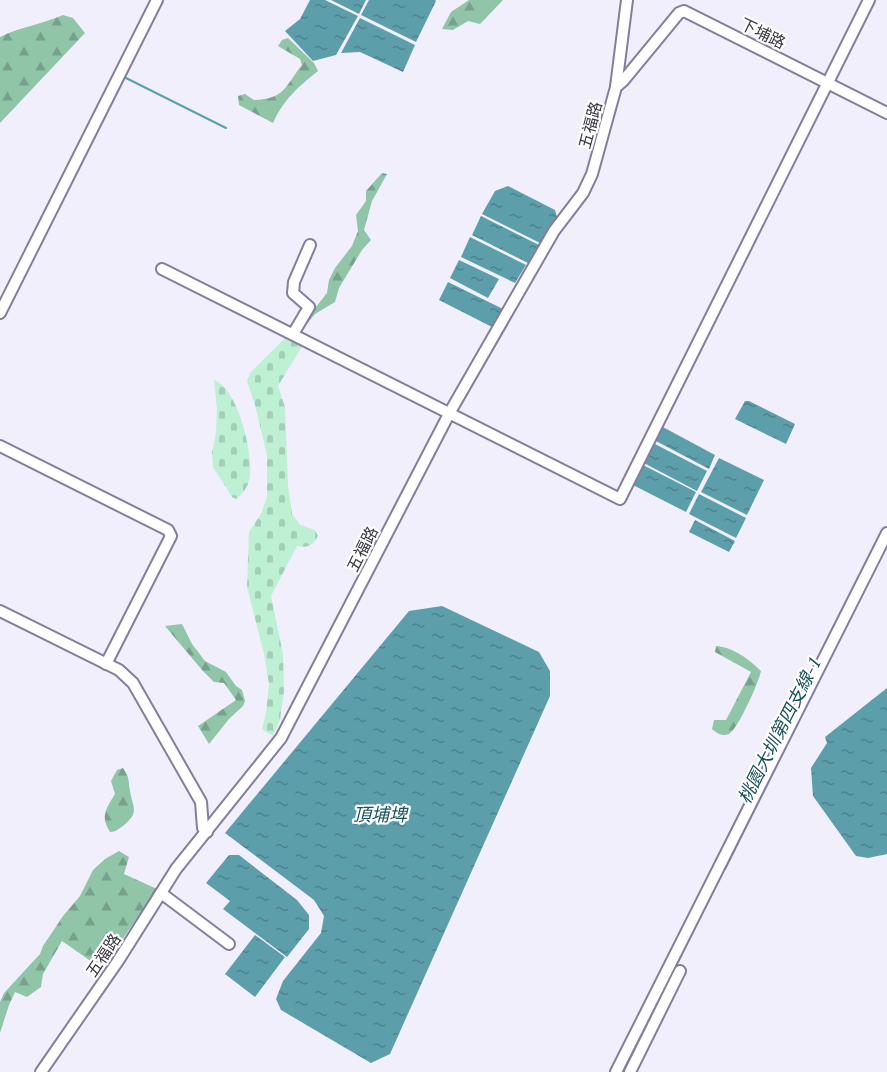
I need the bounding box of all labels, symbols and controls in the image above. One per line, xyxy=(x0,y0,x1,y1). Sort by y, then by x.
street label: 下埔路 xyxy=(737,13,789,53)
street label: 五福路 xyxy=(573,99,607,151)
street label: 五福路 xyxy=(341,523,383,575)
water label: 桃園大圳第四支線-1 xyxy=(732,653,826,807)
water label: 頂埔埤 xyxy=(353,802,409,826)
street label: 五福路 xyxy=(80,929,126,981)

